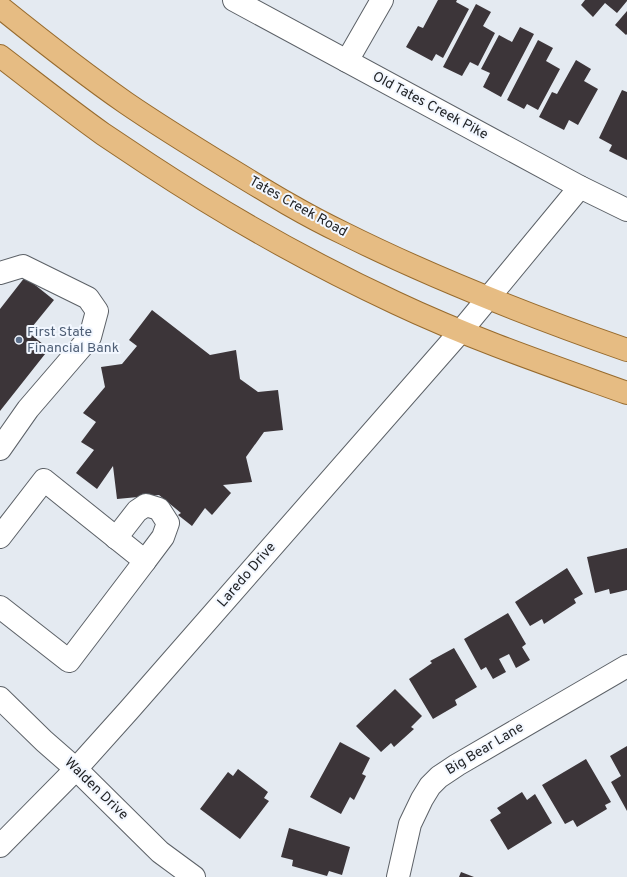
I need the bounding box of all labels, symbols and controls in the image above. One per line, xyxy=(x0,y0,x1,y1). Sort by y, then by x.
street label: Old Tates Creek Pike xyxy=(369,68,491,144)
street label: Tates Creek Road xyxy=(246,173,350,241)
place label: First State Financial Bank xyxy=(27,324,119,357)
marker: First State Financial Bank xyxy=(14,335,24,345)
street label: Laredo Drive xyxy=(214,539,280,611)
street label: Big Bear Lane xyxy=(443,719,527,779)
street label: Walden Drive xyxy=(60,754,132,824)

